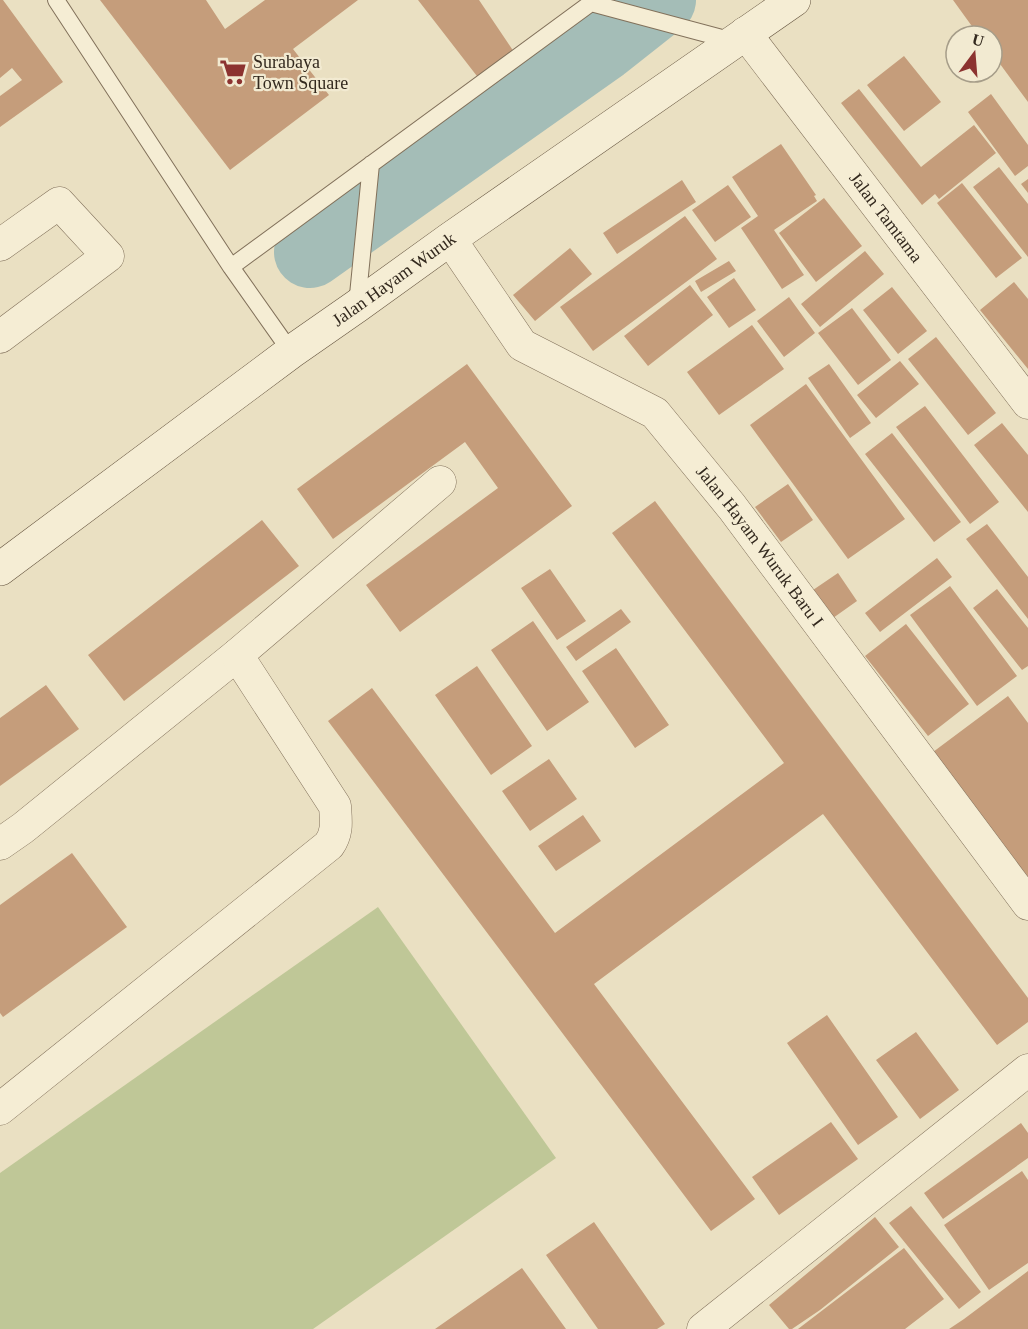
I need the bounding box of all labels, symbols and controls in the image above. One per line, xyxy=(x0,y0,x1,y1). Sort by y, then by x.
north arrow xyxy=(944,24,1004,84)
text: U xyxy=(970,30,986,50)
place label: Surabaya Town Square xyxy=(253,52,348,93)
supermarket icon: Surabaya Town Square xyxy=(218,57,248,87)
street label: Jalan Tamtama xyxy=(845,168,927,266)
street label: Jalan Hayam Wuruk xyxy=(328,228,459,330)
street label: Jalan Hayam Wuruk Baru I xyxy=(692,462,828,630)

